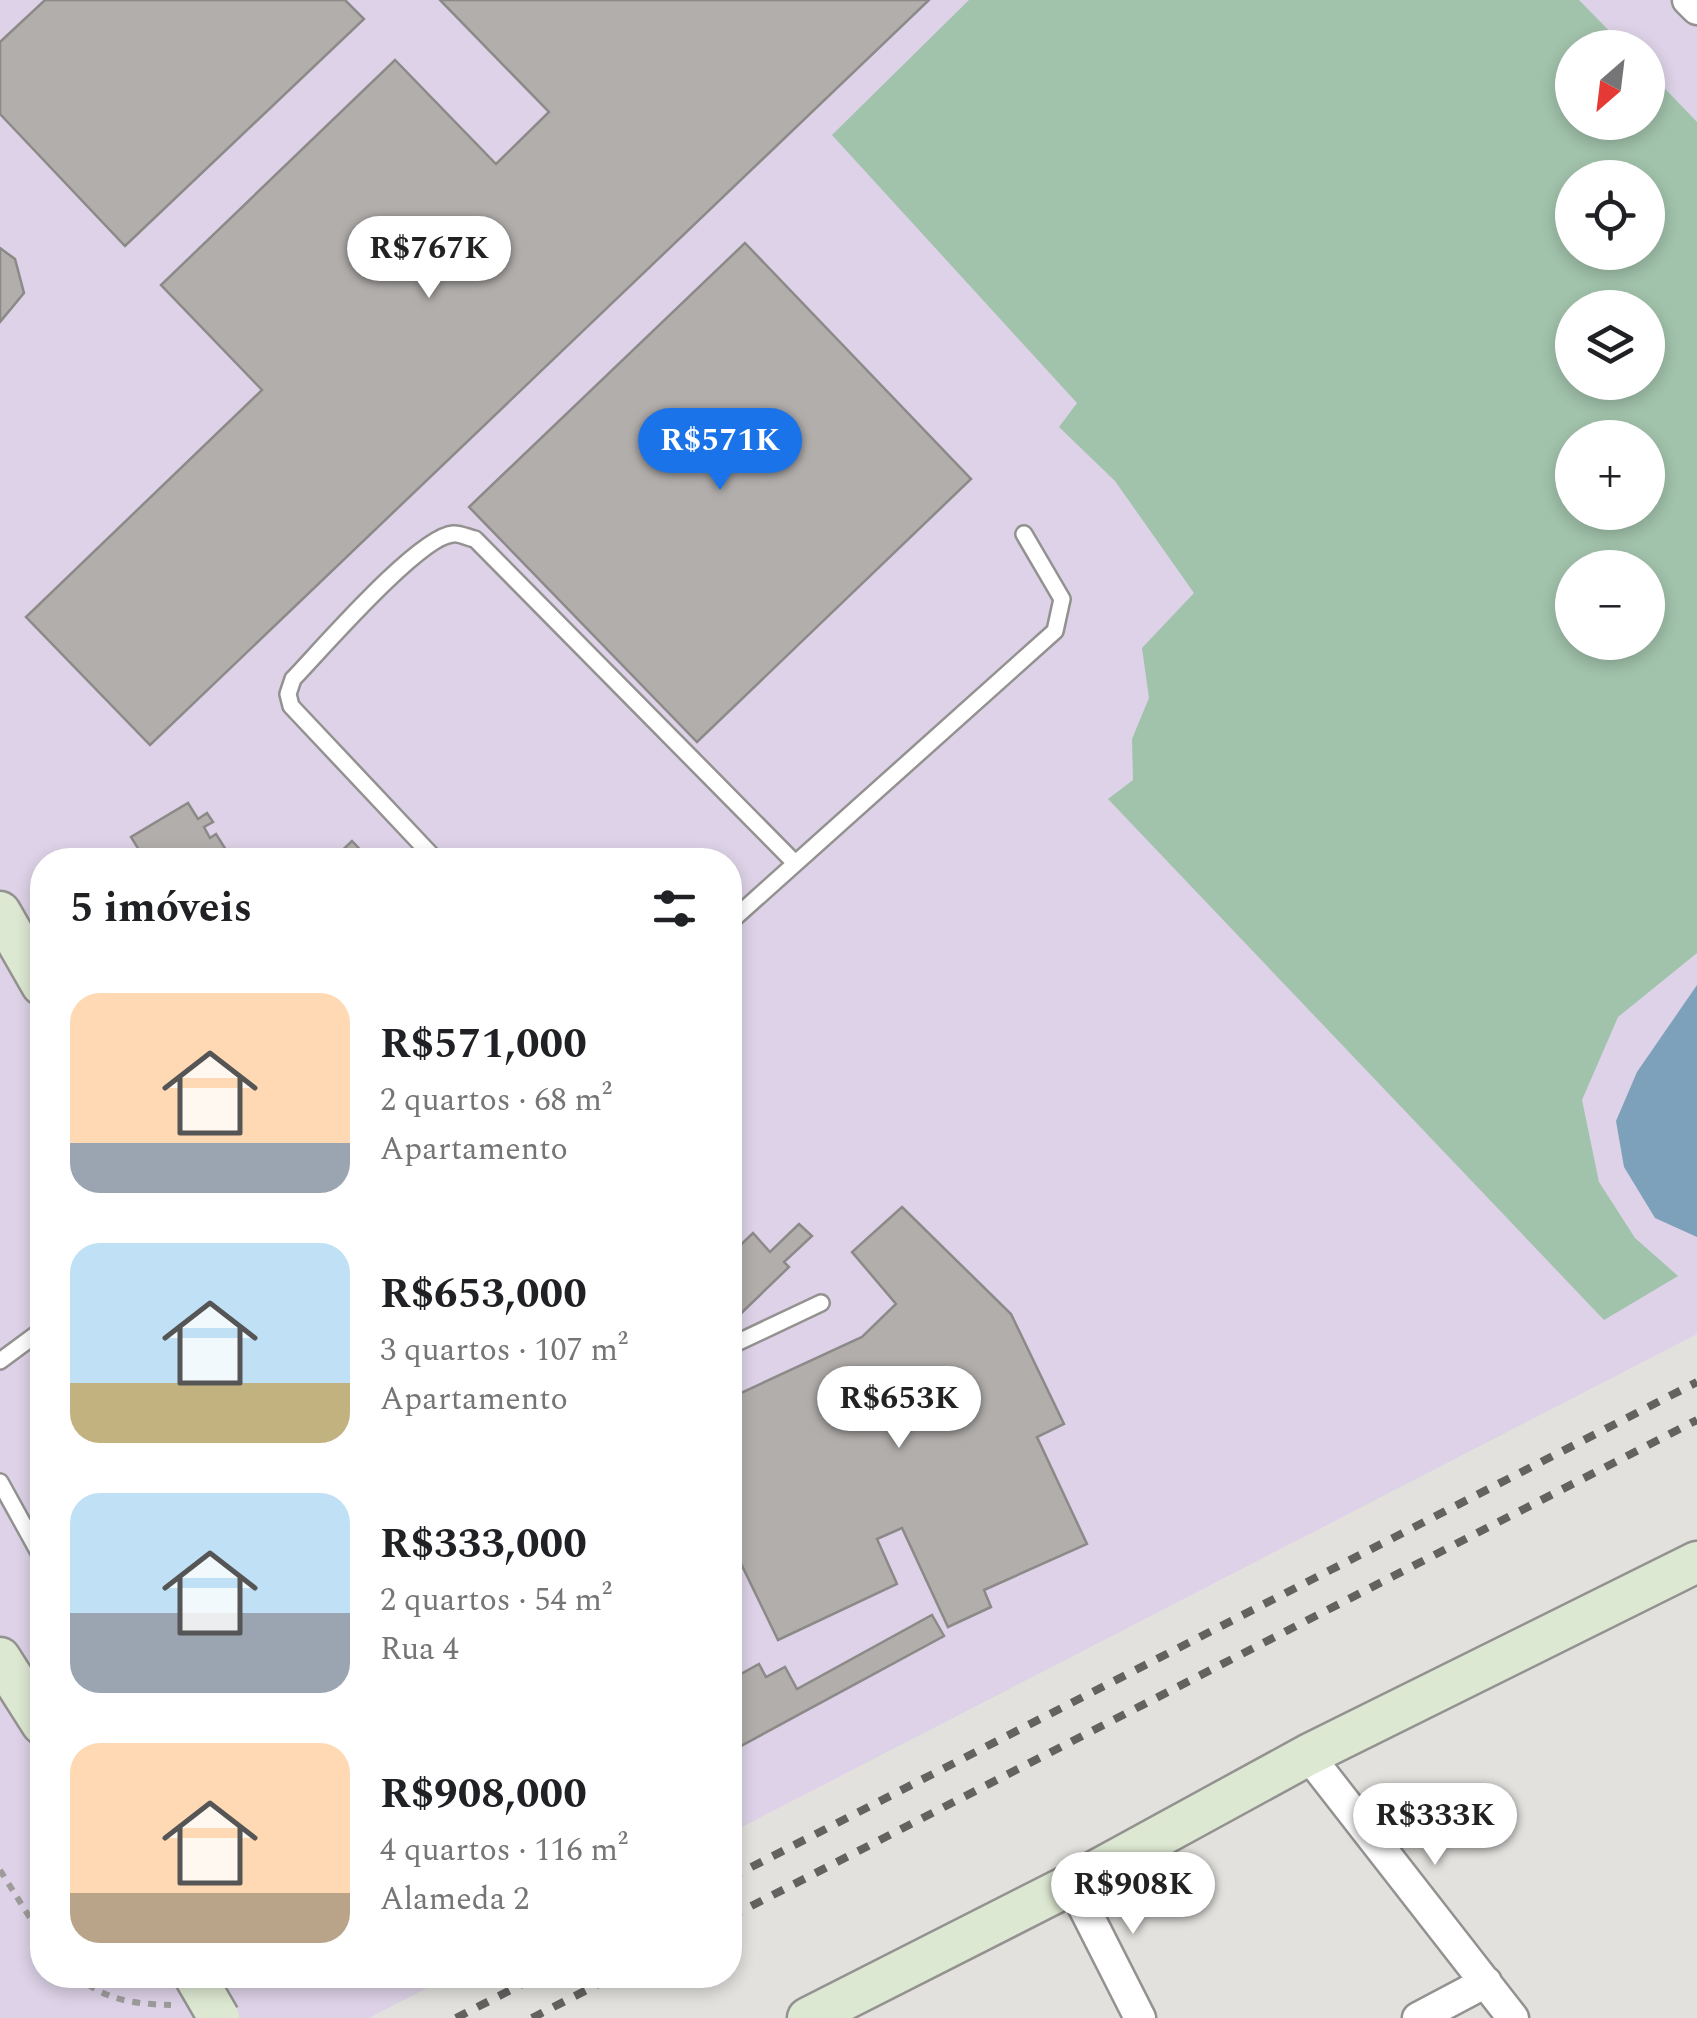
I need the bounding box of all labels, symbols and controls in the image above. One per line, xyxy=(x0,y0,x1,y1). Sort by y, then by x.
north arrow xyxy=(1555,30,1665,140)
map controls xyxy=(1555,30,1665,660)
button: locate xyxy=(1555,160,1665,270)
pin: R$767K xyxy=(348,216,510,301)
text: R$767K xyxy=(369,224,489,273)
button: layers xyxy=(1555,290,1665,400)
pin: R$571K xyxy=(639,408,801,493)
text: R$571K xyxy=(660,416,780,465)
button: + xyxy=(1555,420,1665,530)
button: − xyxy=(1555,550,1665,660)
text: 5 imóveis xyxy=(70,877,252,940)
icon: filters xyxy=(647,881,702,936)
text: R$571,000 xyxy=(380,1013,587,1076)
icon: home xyxy=(150,1033,270,1153)
text: 2 quartos · 68 m² xyxy=(380,1076,612,1125)
text: Apartamento xyxy=(380,1125,568,1174)
text: R$653,000 xyxy=(380,1263,587,1326)
icon: home xyxy=(150,1283,270,1403)
text: 3 quartos · 107 m² xyxy=(380,1326,628,1375)
pin: R$653K xyxy=(818,1366,980,1451)
text: R$653K xyxy=(839,1374,959,1423)
text: Apartamento xyxy=(380,1375,568,1424)
text: R$333,000 xyxy=(380,1513,587,1576)
icon: home xyxy=(150,1533,270,1653)
text: 2 quartos · 54 m² xyxy=(380,1576,612,1625)
text: Rua 4 xyxy=(380,1625,459,1674)
text: R$908,000 xyxy=(380,1763,587,1826)
icon: home xyxy=(150,1783,270,1903)
pin: R$333K xyxy=(1354,1783,1516,1868)
text: R$333K xyxy=(1375,1791,1495,1840)
text: 4 quartos · 116 m² xyxy=(380,1826,628,1875)
pin: R$908K xyxy=(1052,1852,1214,1937)
text: R$908K xyxy=(1073,1860,1193,1909)
text: Alameda 2 xyxy=(380,1875,529,1924)

